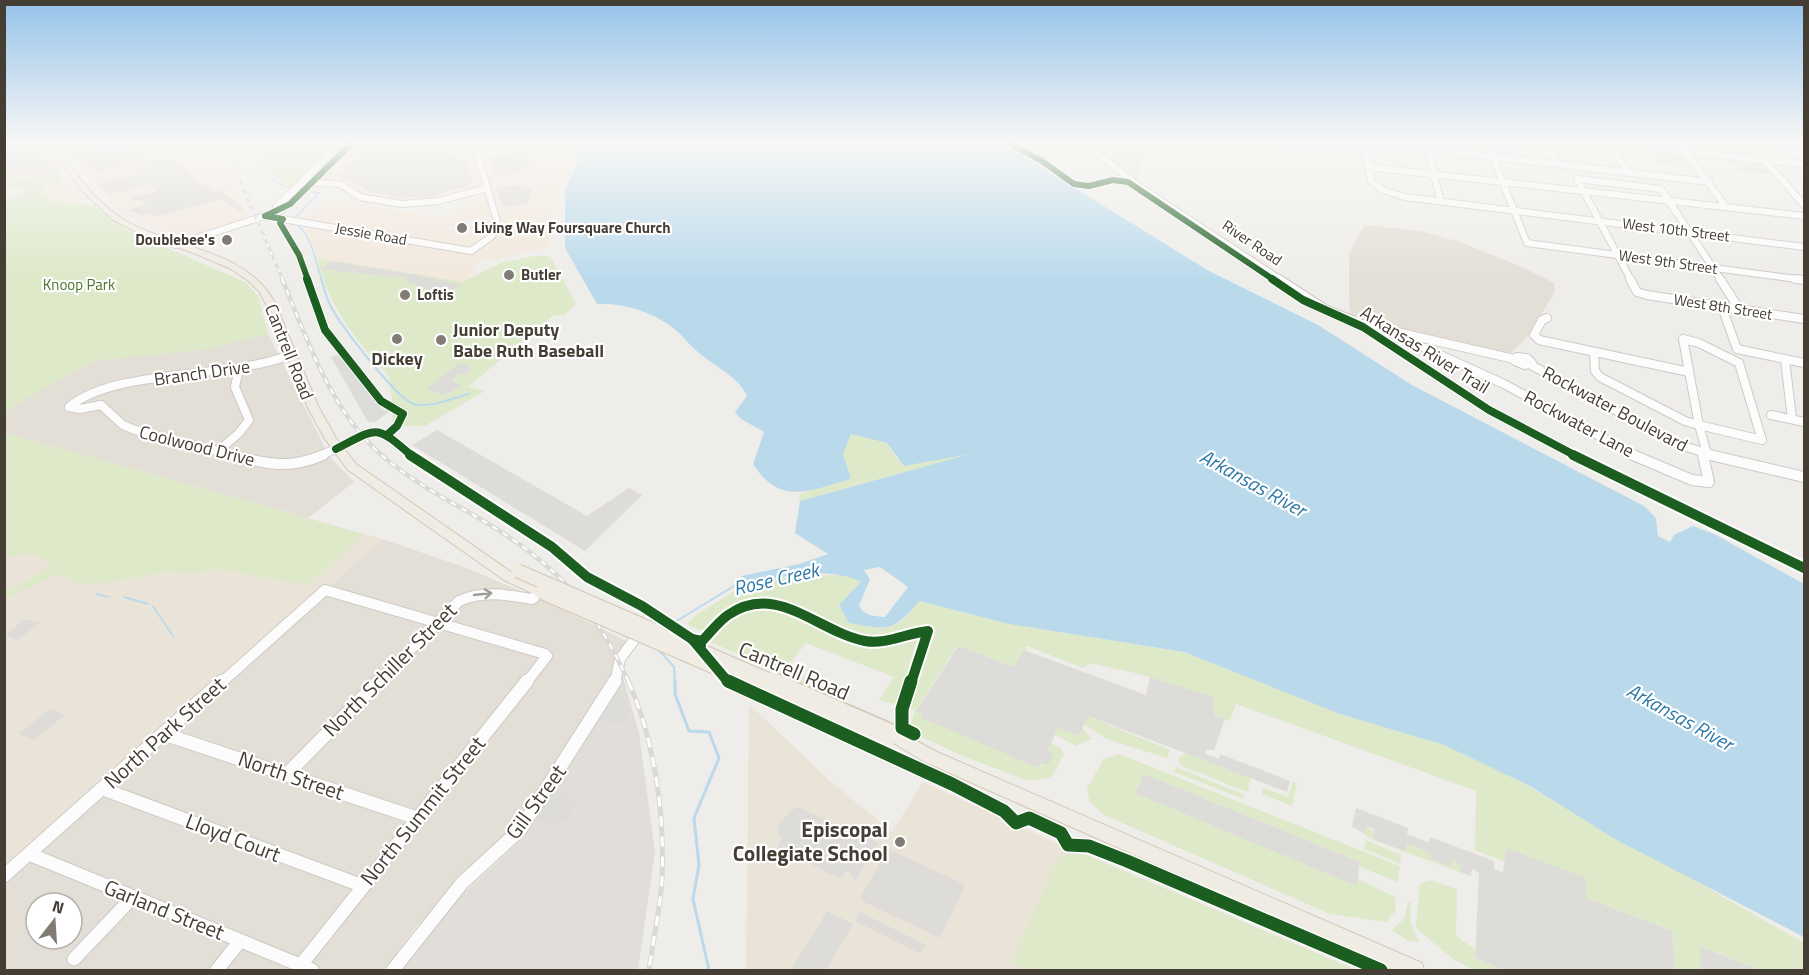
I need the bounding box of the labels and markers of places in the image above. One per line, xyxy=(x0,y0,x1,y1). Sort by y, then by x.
place label: Living Way Foursquare Church xyxy=(474,216,671,239)
marker: Living Way Foursquare Church xyxy=(455,221,469,235)
place label: Doublebee's xyxy=(135,228,215,251)
marker: Doublebee's xyxy=(220,233,234,247)
place label: Butler xyxy=(521,263,562,286)
marker: Butler xyxy=(502,268,516,282)
place label: Loftis xyxy=(417,283,454,306)
marker: Loftis xyxy=(398,288,412,302)
place label: Junior Deputy Babe Ruth Baseball xyxy=(453,316,604,364)
marker: Dickey xyxy=(390,332,404,346)
marker: Junior Deputy Babe Ruth Baseball xyxy=(434,333,448,347)
place label: Dickey xyxy=(371,345,423,372)
place label: Episcopal Collegiate School xyxy=(733,813,888,869)
marker: Episcopal Collegiate School xyxy=(893,835,907,849)

